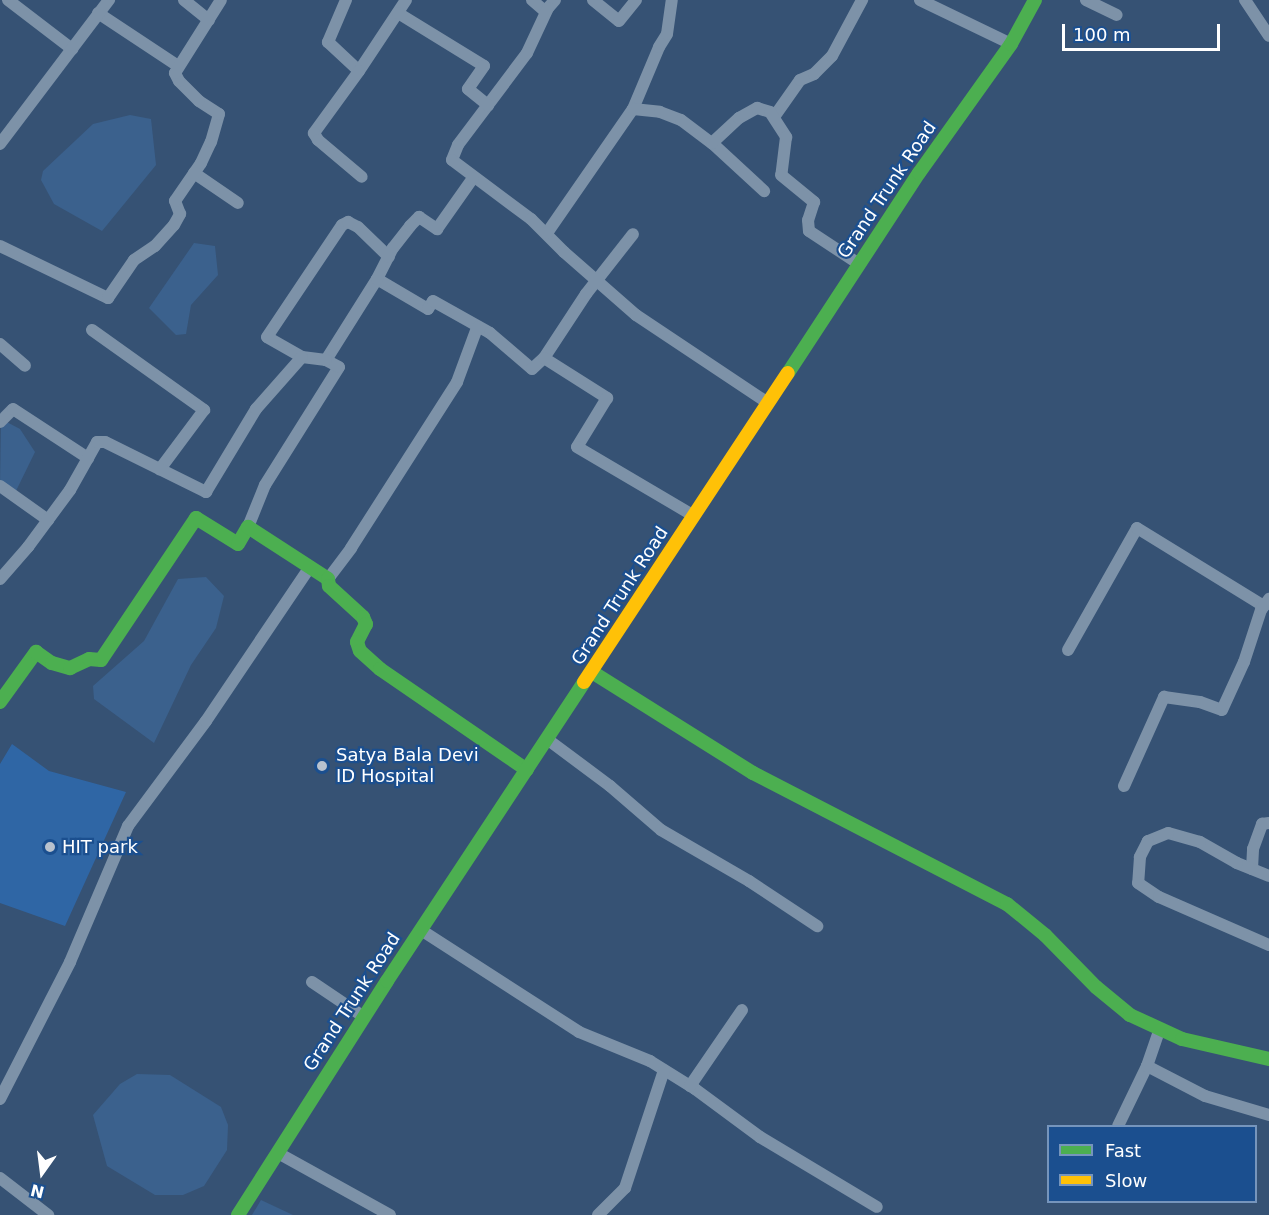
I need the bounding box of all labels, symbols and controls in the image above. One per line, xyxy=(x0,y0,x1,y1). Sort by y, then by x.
scale bar xyxy=(1065,12,1222,50)
text: 100 m xyxy=(1073,24,1131,45)
street label: Grand Trunk Road xyxy=(833,117,941,263)
street label: Grand Trunk Road xyxy=(567,523,673,669)
place label: Satya Bala Devi ID Hospital xyxy=(336,745,479,788)
marker: Satya Bala Devi ID Hospital xyxy=(313,757,331,775)
place label: HIT park xyxy=(62,836,138,858)
marker: HIT park xyxy=(43,840,57,854)
street label: Grand Trunk Road xyxy=(299,929,405,1075)
legend xyxy=(1047,1125,1257,1203)
text: Fast xyxy=(1105,1140,1141,1161)
north arrow xyxy=(12,1143,72,1203)
text: Slow xyxy=(1105,1170,1147,1191)
text: N xyxy=(29,1180,46,1202)

